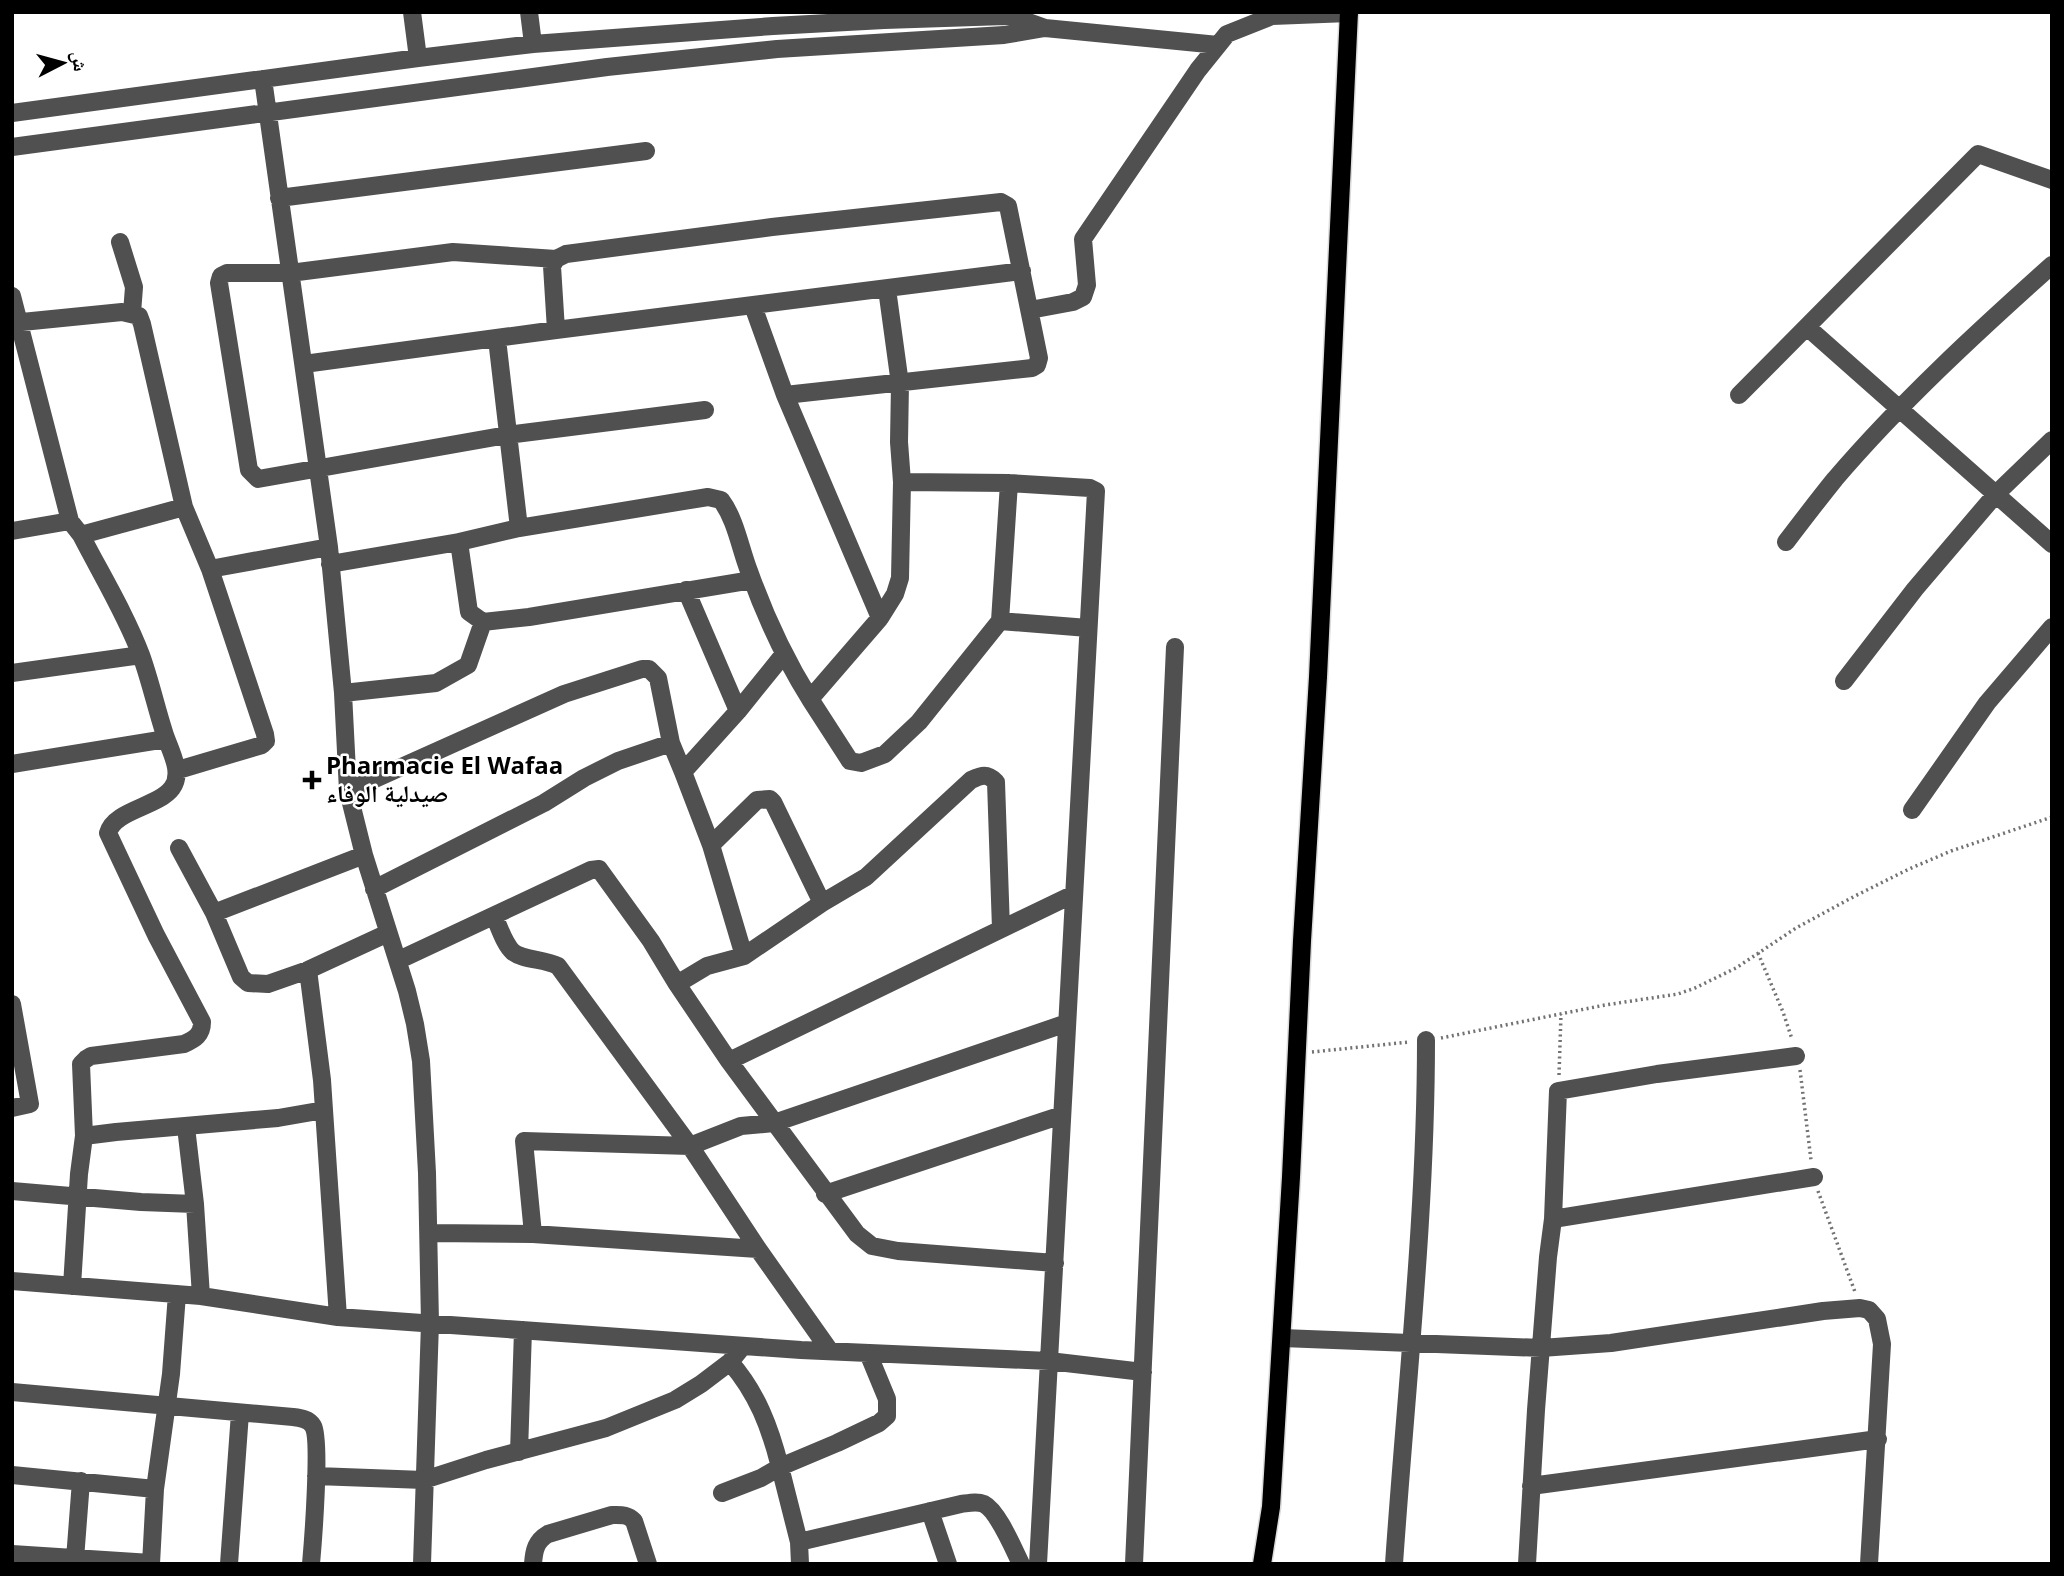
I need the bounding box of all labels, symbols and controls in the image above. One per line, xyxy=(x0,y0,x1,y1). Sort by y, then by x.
north arrow xyxy=(28,28,98,98)
text: ش xyxy=(66,50,94,73)
place label: Pharmacie El Wafaa صيدلية الوفاء xyxy=(326,748,563,809)
marker: Pharmacie El Wafaa صيدلية الوفاء xyxy=(304,772,320,788)

